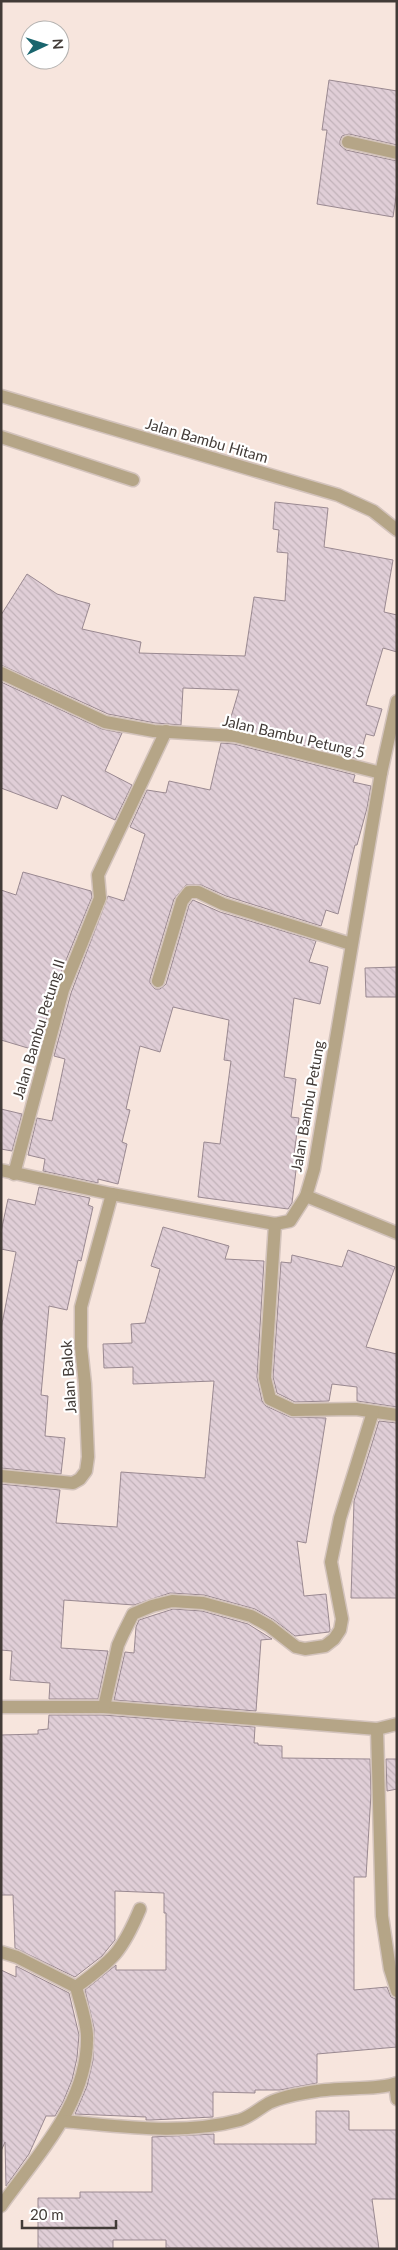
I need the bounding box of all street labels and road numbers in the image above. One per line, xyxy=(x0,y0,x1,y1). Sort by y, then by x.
street label: Jalan Bambu Hitam xyxy=(144,414,270,466)
street label: Jalan Bambu Petung 5 xyxy=(221,711,367,761)
street label: Jalan Bambu Petung II xyxy=(8,957,68,1101)
street label: Jalan Bambu Petung xyxy=(287,1039,327,1173)
street label: Jalan Balok xyxy=(56,1339,80,1414)

